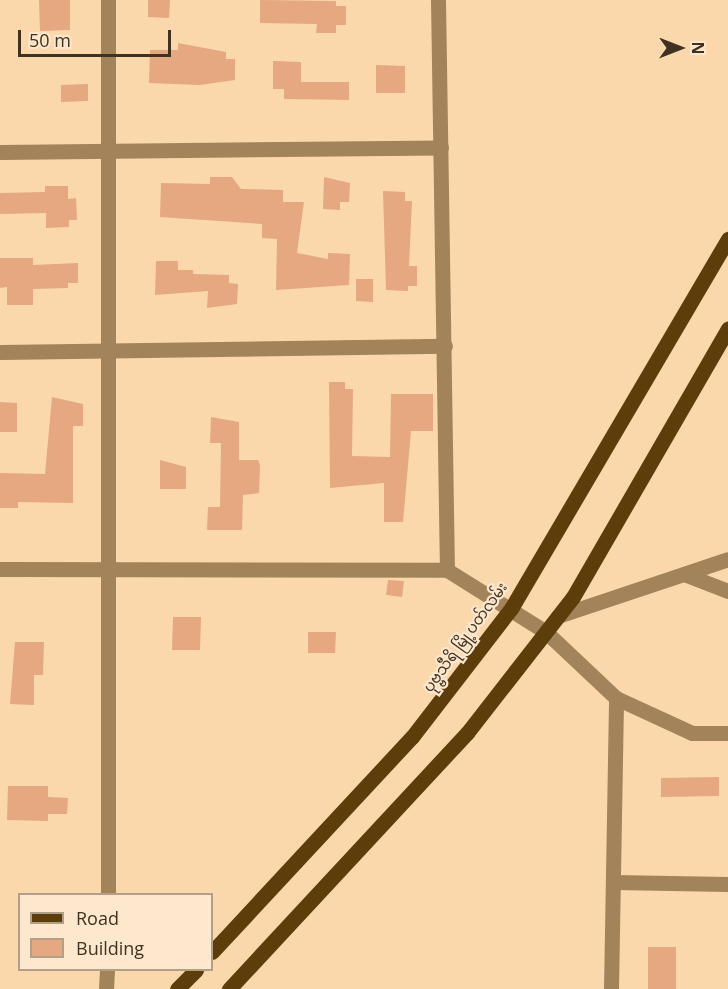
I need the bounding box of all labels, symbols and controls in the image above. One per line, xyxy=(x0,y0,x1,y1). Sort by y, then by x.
scale bar xyxy=(21,18,174,56)
north arrow xyxy=(650,18,710,78)
text: 50 m xyxy=(29,28,71,52)
text: N xyxy=(687,41,709,55)
street label: ပုဗ္ဗသီရိ မြို့ပတ်လမ်း xyxy=(419,579,511,695)
legend xyxy=(18,893,213,971)
text: Road xyxy=(76,906,119,930)
text: Building xyxy=(76,936,144,960)

